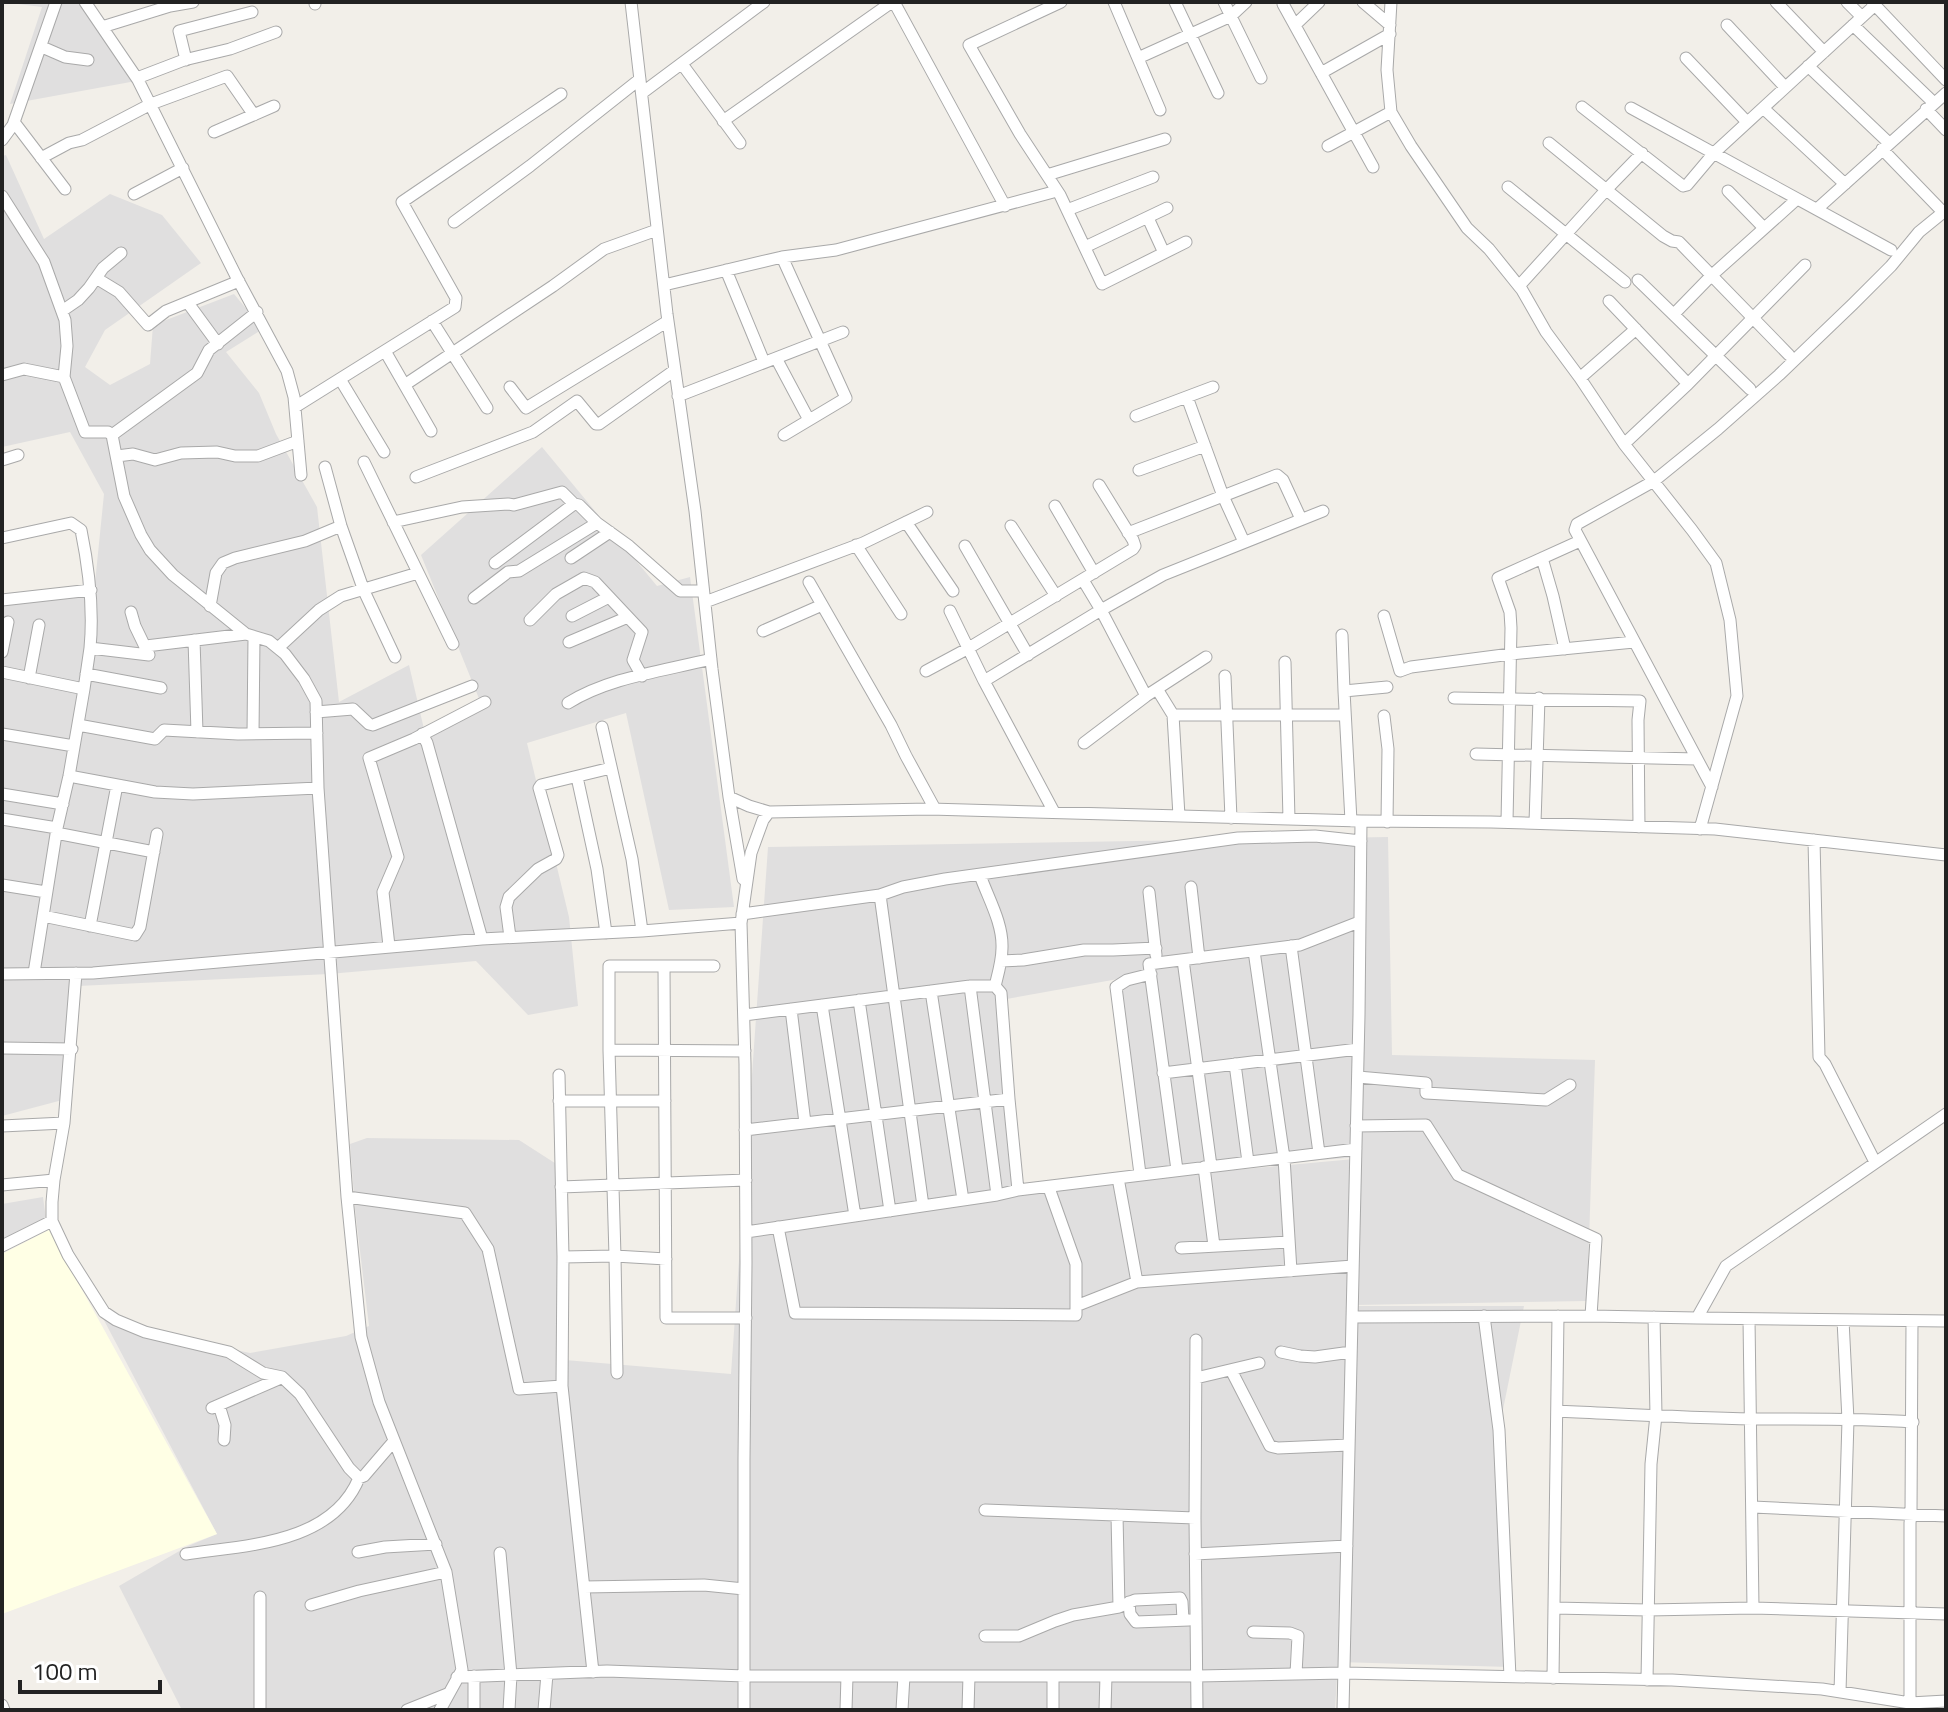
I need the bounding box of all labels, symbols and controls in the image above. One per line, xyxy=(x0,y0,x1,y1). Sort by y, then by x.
scale bar xyxy=(20,1644,160,1694)
text: 100 m xyxy=(32,1653,98,1689)

